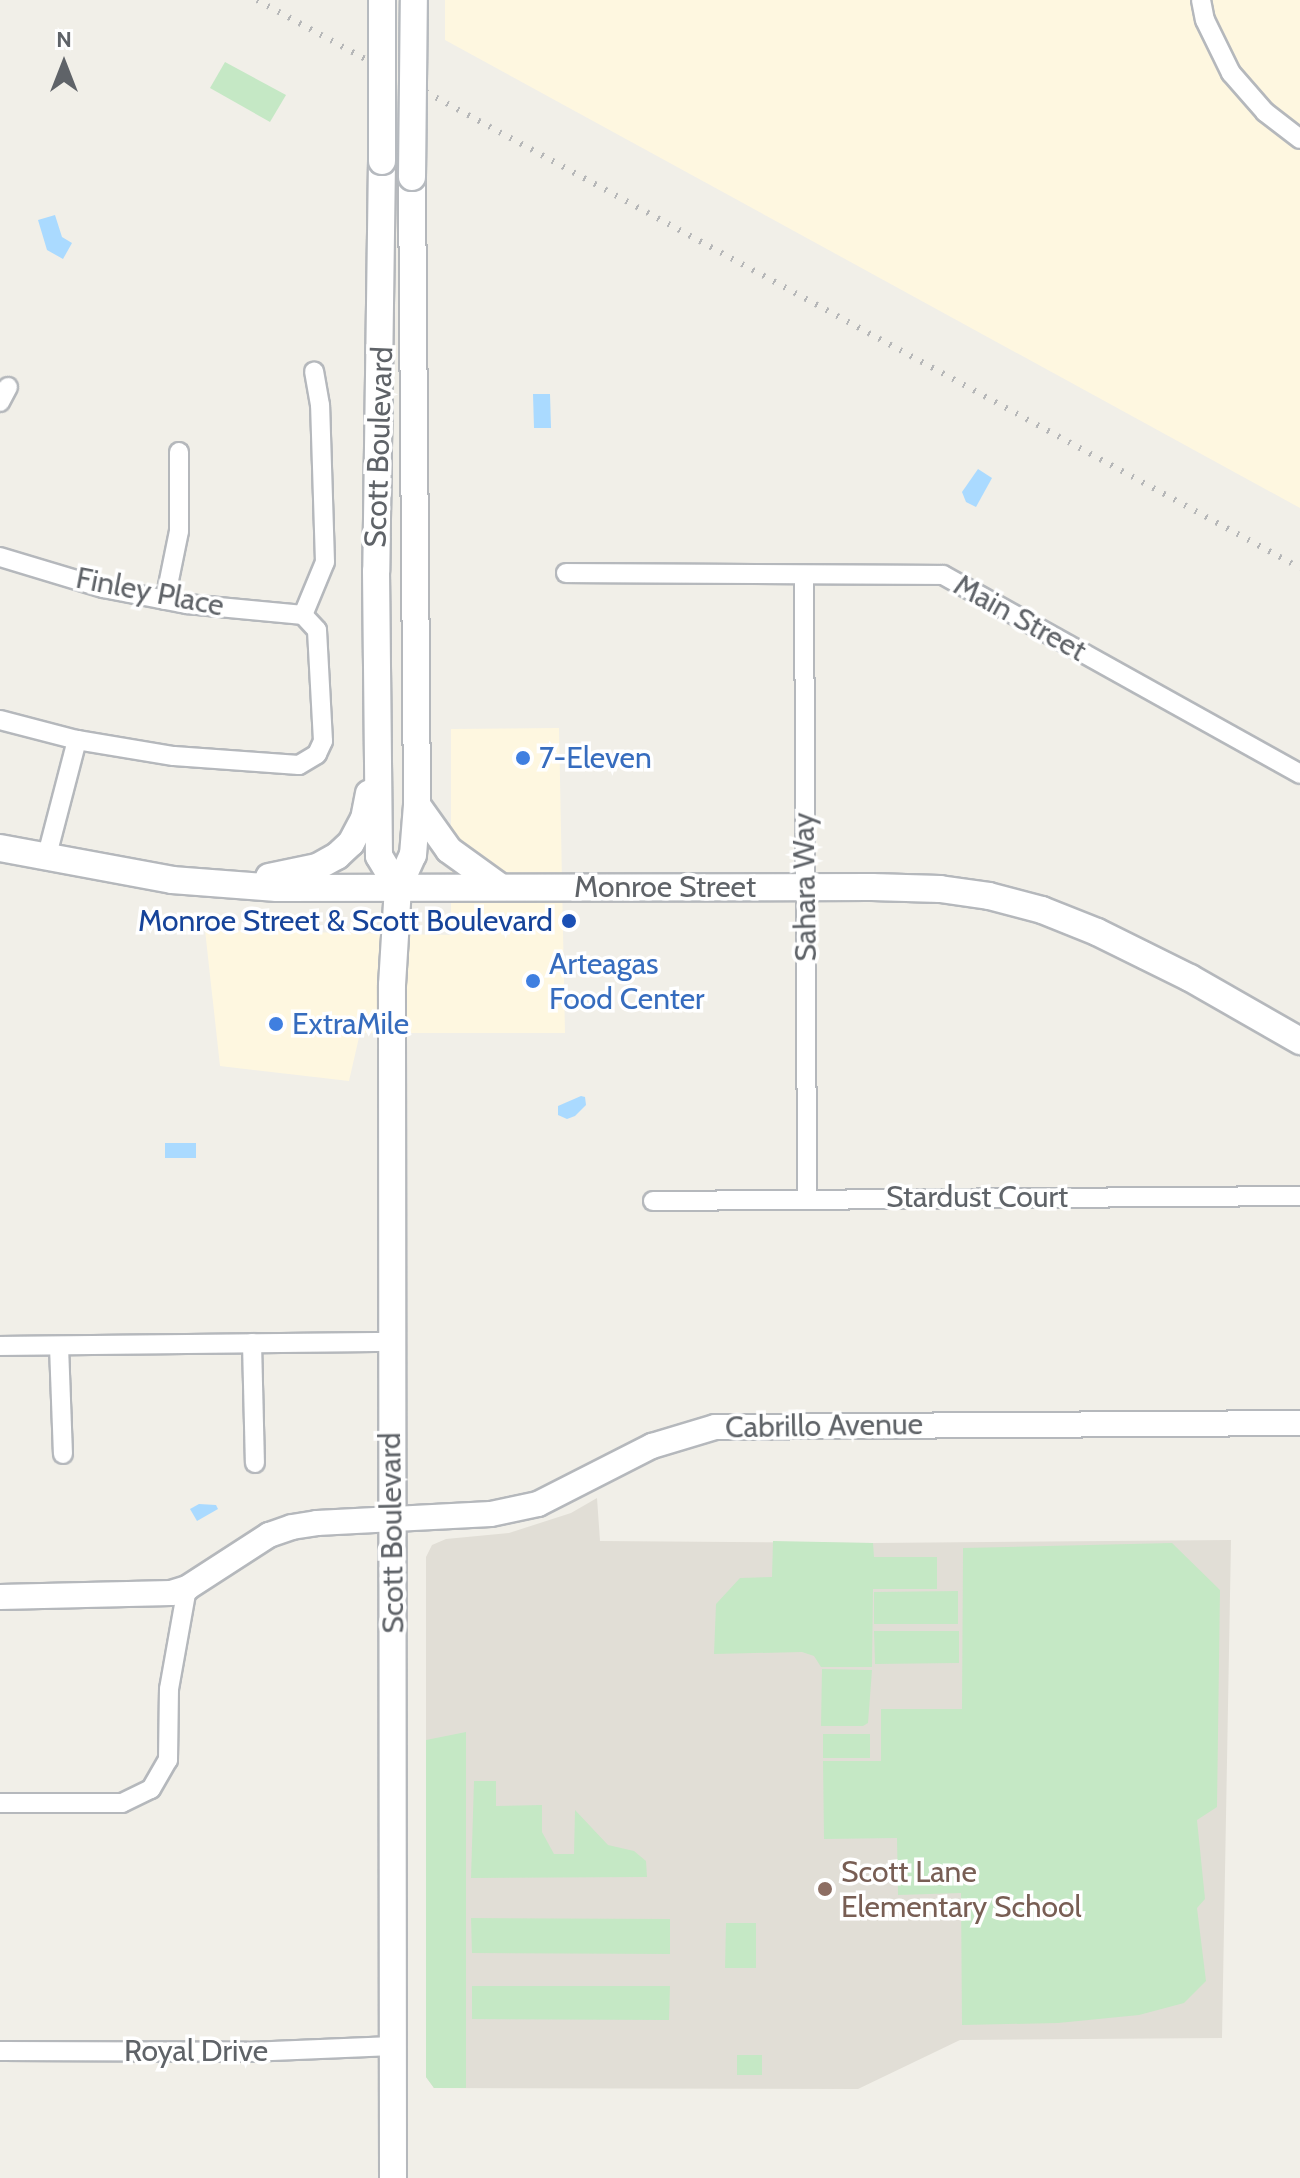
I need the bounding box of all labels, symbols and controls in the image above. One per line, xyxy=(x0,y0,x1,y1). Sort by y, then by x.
north arrow xyxy=(24,24,104,104)
text: N xyxy=(56,26,72,53)
street label: Scott Boulevard xyxy=(357,346,401,548)
street label: Finley Place xyxy=(73,560,227,624)
street label: Main Street xyxy=(948,567,1092,669)
place label: 7-Eleven xyxy=(539,740,652,776)
marker: 7-Eleven xyxy=(514,749,532,767)
street label: Sahara Way xyxy=(786,812,824,962)
street label: Monroe Street xyxy=(574,869,756,905)
place label: Monroe Street & Scott Boulevard xyxy=(138,903,553,939)
marker: Monroe Street & Scott Boulevard xyxy=(560,912,578,930)
place label: Arteagas Food Center xyxy=(549,946,705,1016)
marker: Arteagas Food Center xyxy=(524,972,542,990)
place label: ExtraMile xyxy=(292,1006,409,1042)
marker: ExtraMile xyxy=(267,1015,285,1033)
street label: Stardust Court xyxy=(886,1179,1068,1215)
street label: Cabrillo Avenue xyxy=(725,1406,923,1446)
street label: Scott Boulevard xyxy=(372,1432,412,1634)
place label: Scott Lane Elementary School xyxy=(841,1854,1081,1924)
marker: Scott Lane Elementary School xyxy=(816,1880,834,1898)
street label: Royal Drive xyxy=(124,2033,268,2069)

